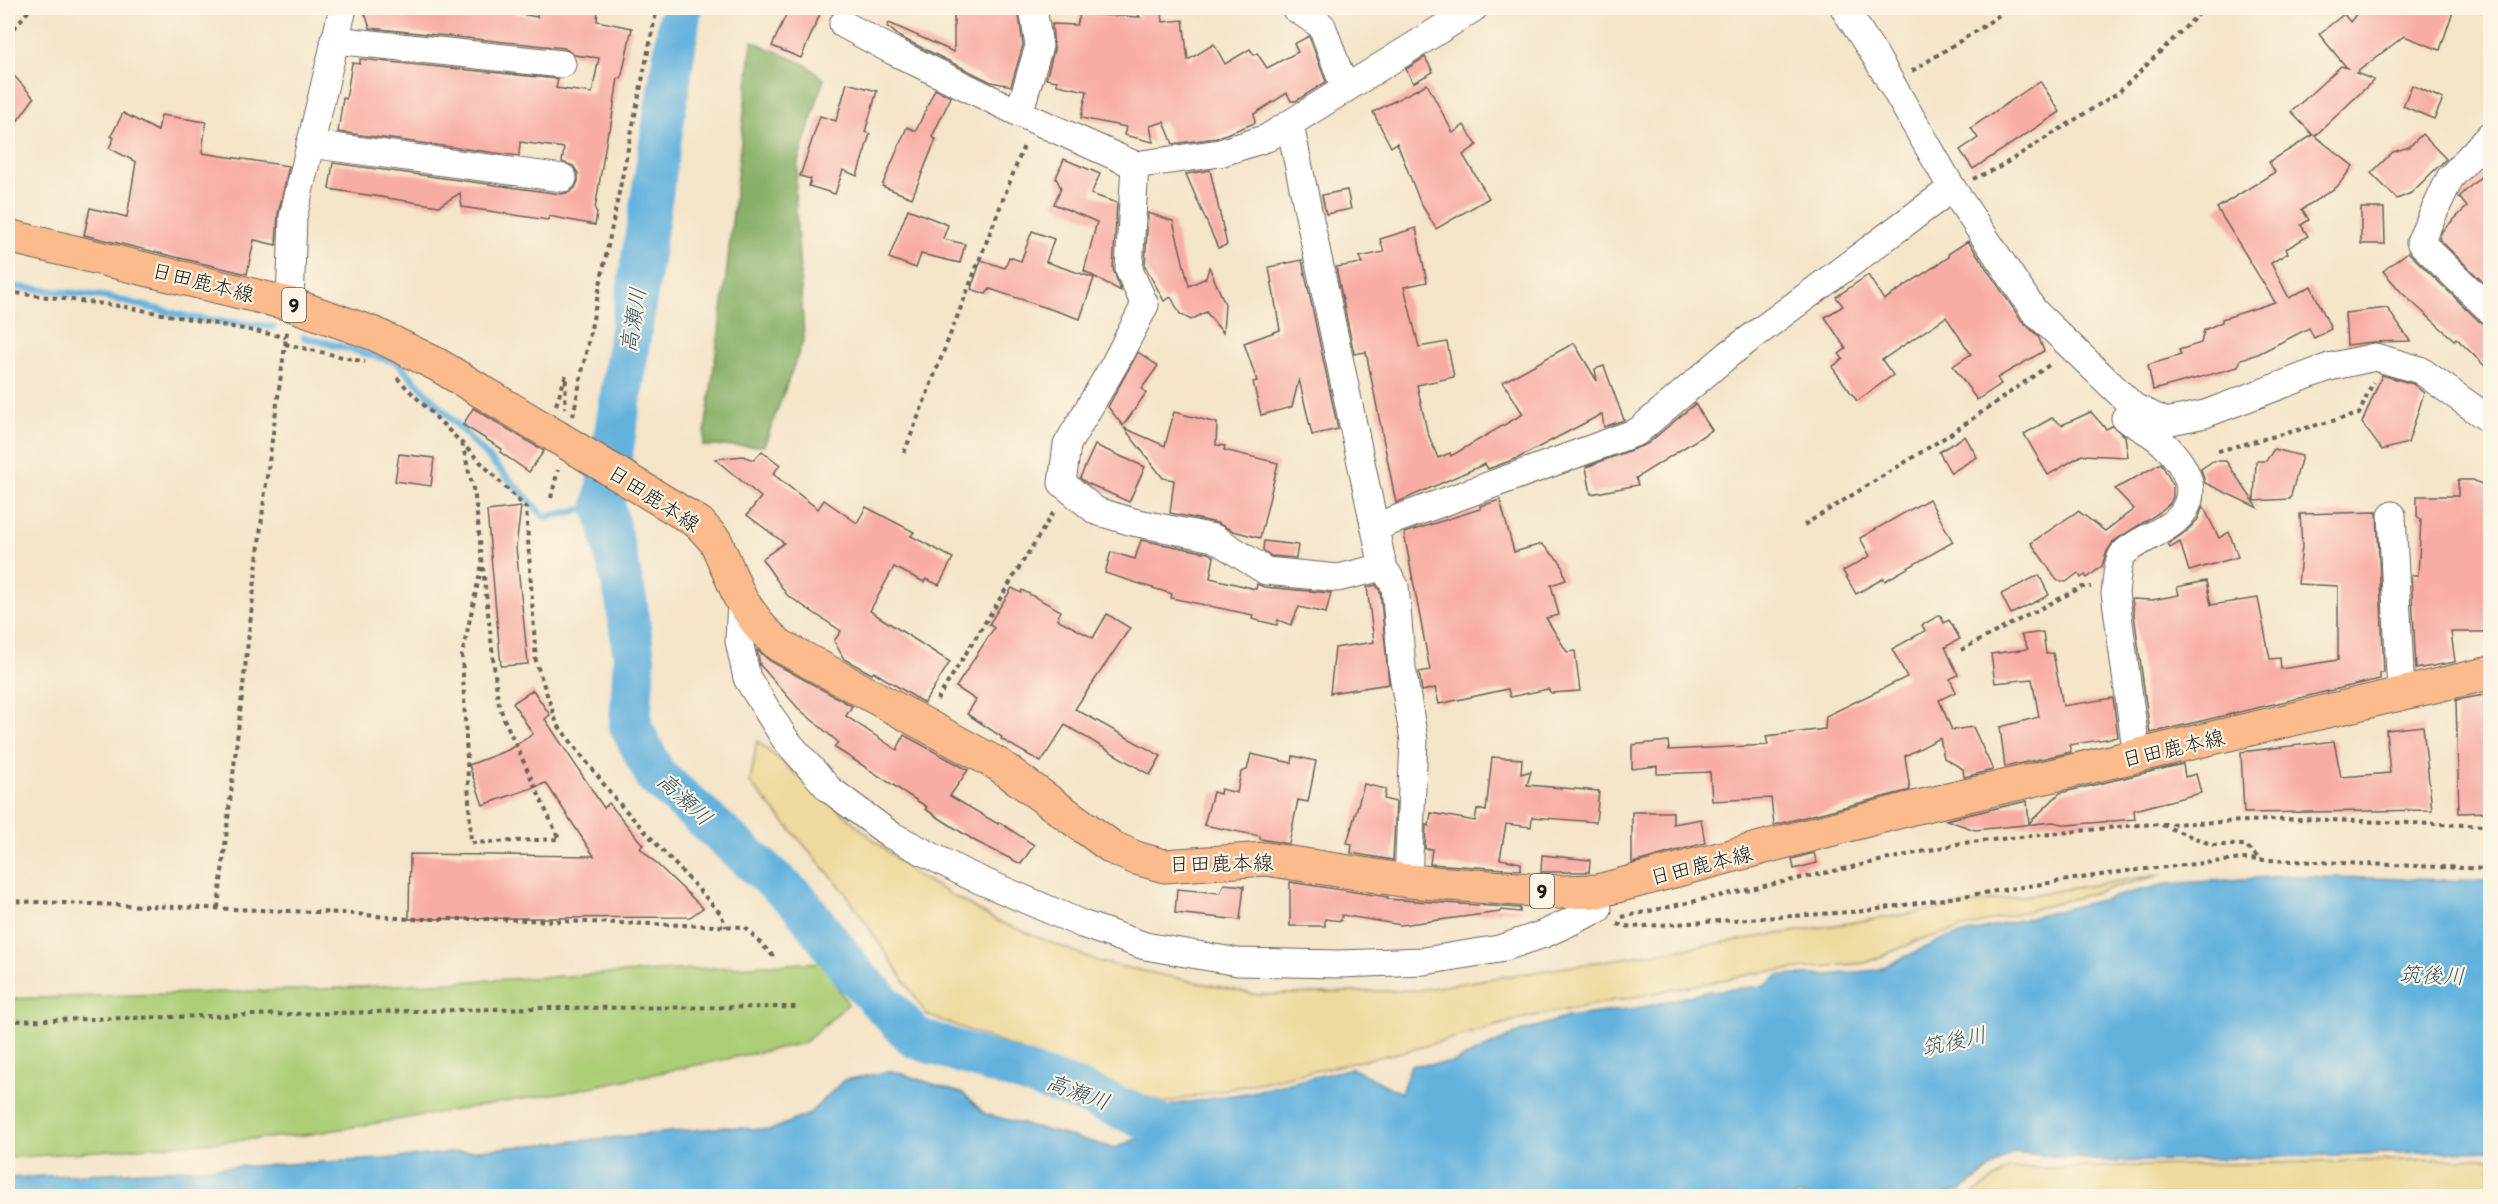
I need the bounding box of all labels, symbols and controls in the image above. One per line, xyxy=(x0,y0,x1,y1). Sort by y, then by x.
street label: 日田鹿本線 xyxy=(149,257,257,307)
water label: 高瀬川 xyxy=(615,285,651,355)
road number: 9 xyxy=(282,288,306,322)
street label: 日田鹿本線 xyxy=(603,459,705,537)
street label: 日田鹿本線 xyxy=(2119,724,2227,772)
water label: 高瀬川 xyxy=(652,767,718,831)
street label: 日田鹿本線 xyxy=(1647,840,1755,890)
street label: 日田鹿本線 xyxy=(1168,850,1274,876)
road number: 9 xyxy=(1530,874,1554,908)
water label: 筑後川 xyxy=(2399,960,2465,990)
water label: 筑後川 xyxy=(1919,1021,1989,1061)
water label: 高瀬川 xyxy=(1042,1068,1114,1116)

